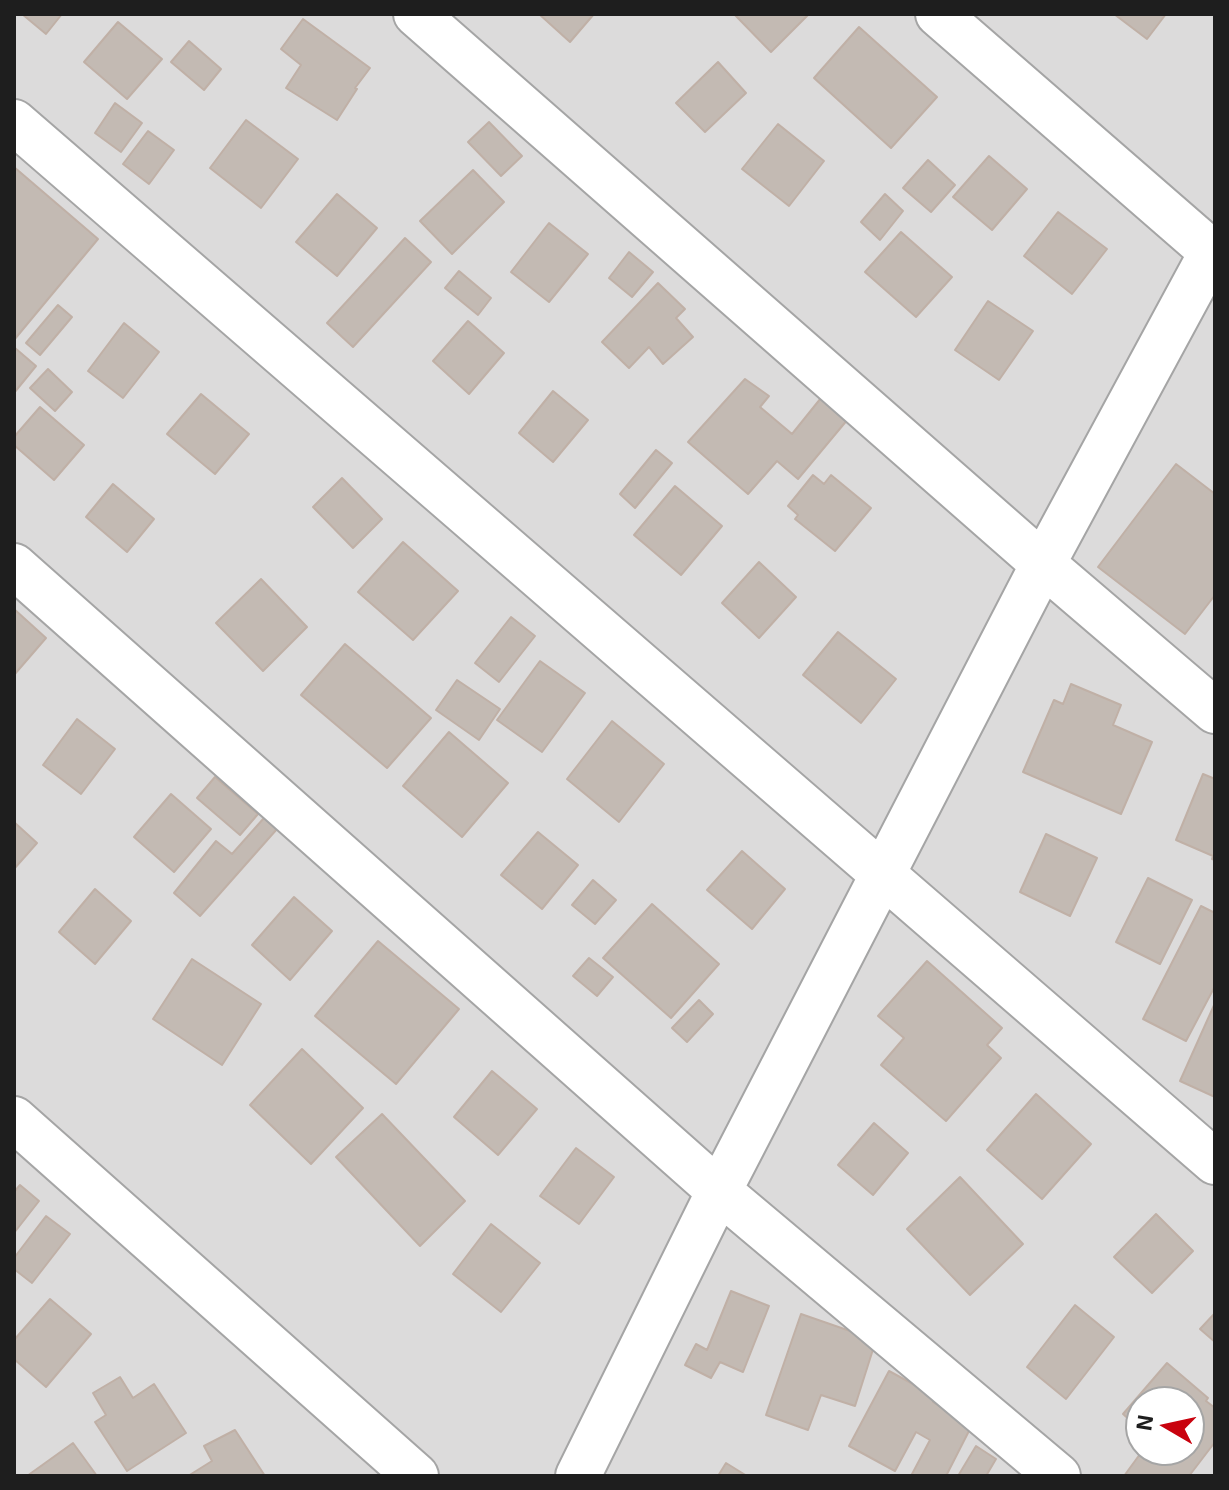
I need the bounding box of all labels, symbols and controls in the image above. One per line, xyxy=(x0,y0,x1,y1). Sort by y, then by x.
north arrow xyxy=(1125,1386,1205,1466)
text: N xyxy=(1129,1413,1157,1432)

